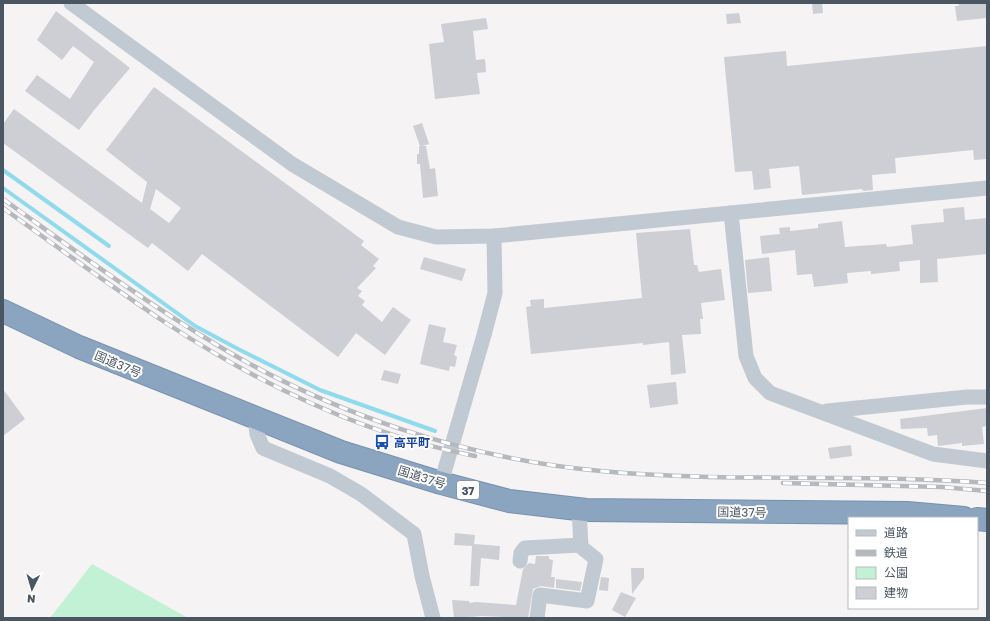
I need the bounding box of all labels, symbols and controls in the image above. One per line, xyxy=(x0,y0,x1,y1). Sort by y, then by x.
street label: 国道37号 xyxy=(92,347,144,381)
bus stop icon: 高平町 xyxy=(373,433,391,451)
place label: 高平町 xyxy=(394,435,430,450)
street label: 国道37号 xyxy=(396,463,448,491)
road number: 37 xyxy=(457,481,479,499)
street label: 国道37号 xyxy=(717,504,767,520)
legend xyxy=(848,517,978,609)
text: 道路 xyxy=(884,525,908,540)
text: 鉄道 xyxy=(884,545,908,560)
text: 公園 xyxy=(884,565,908,580)
north arrow xyxy=(12,569,52,609)
text: 建物 xyxy=(884,585,908,600)
text: N xyxy=(26,593,36,606)

